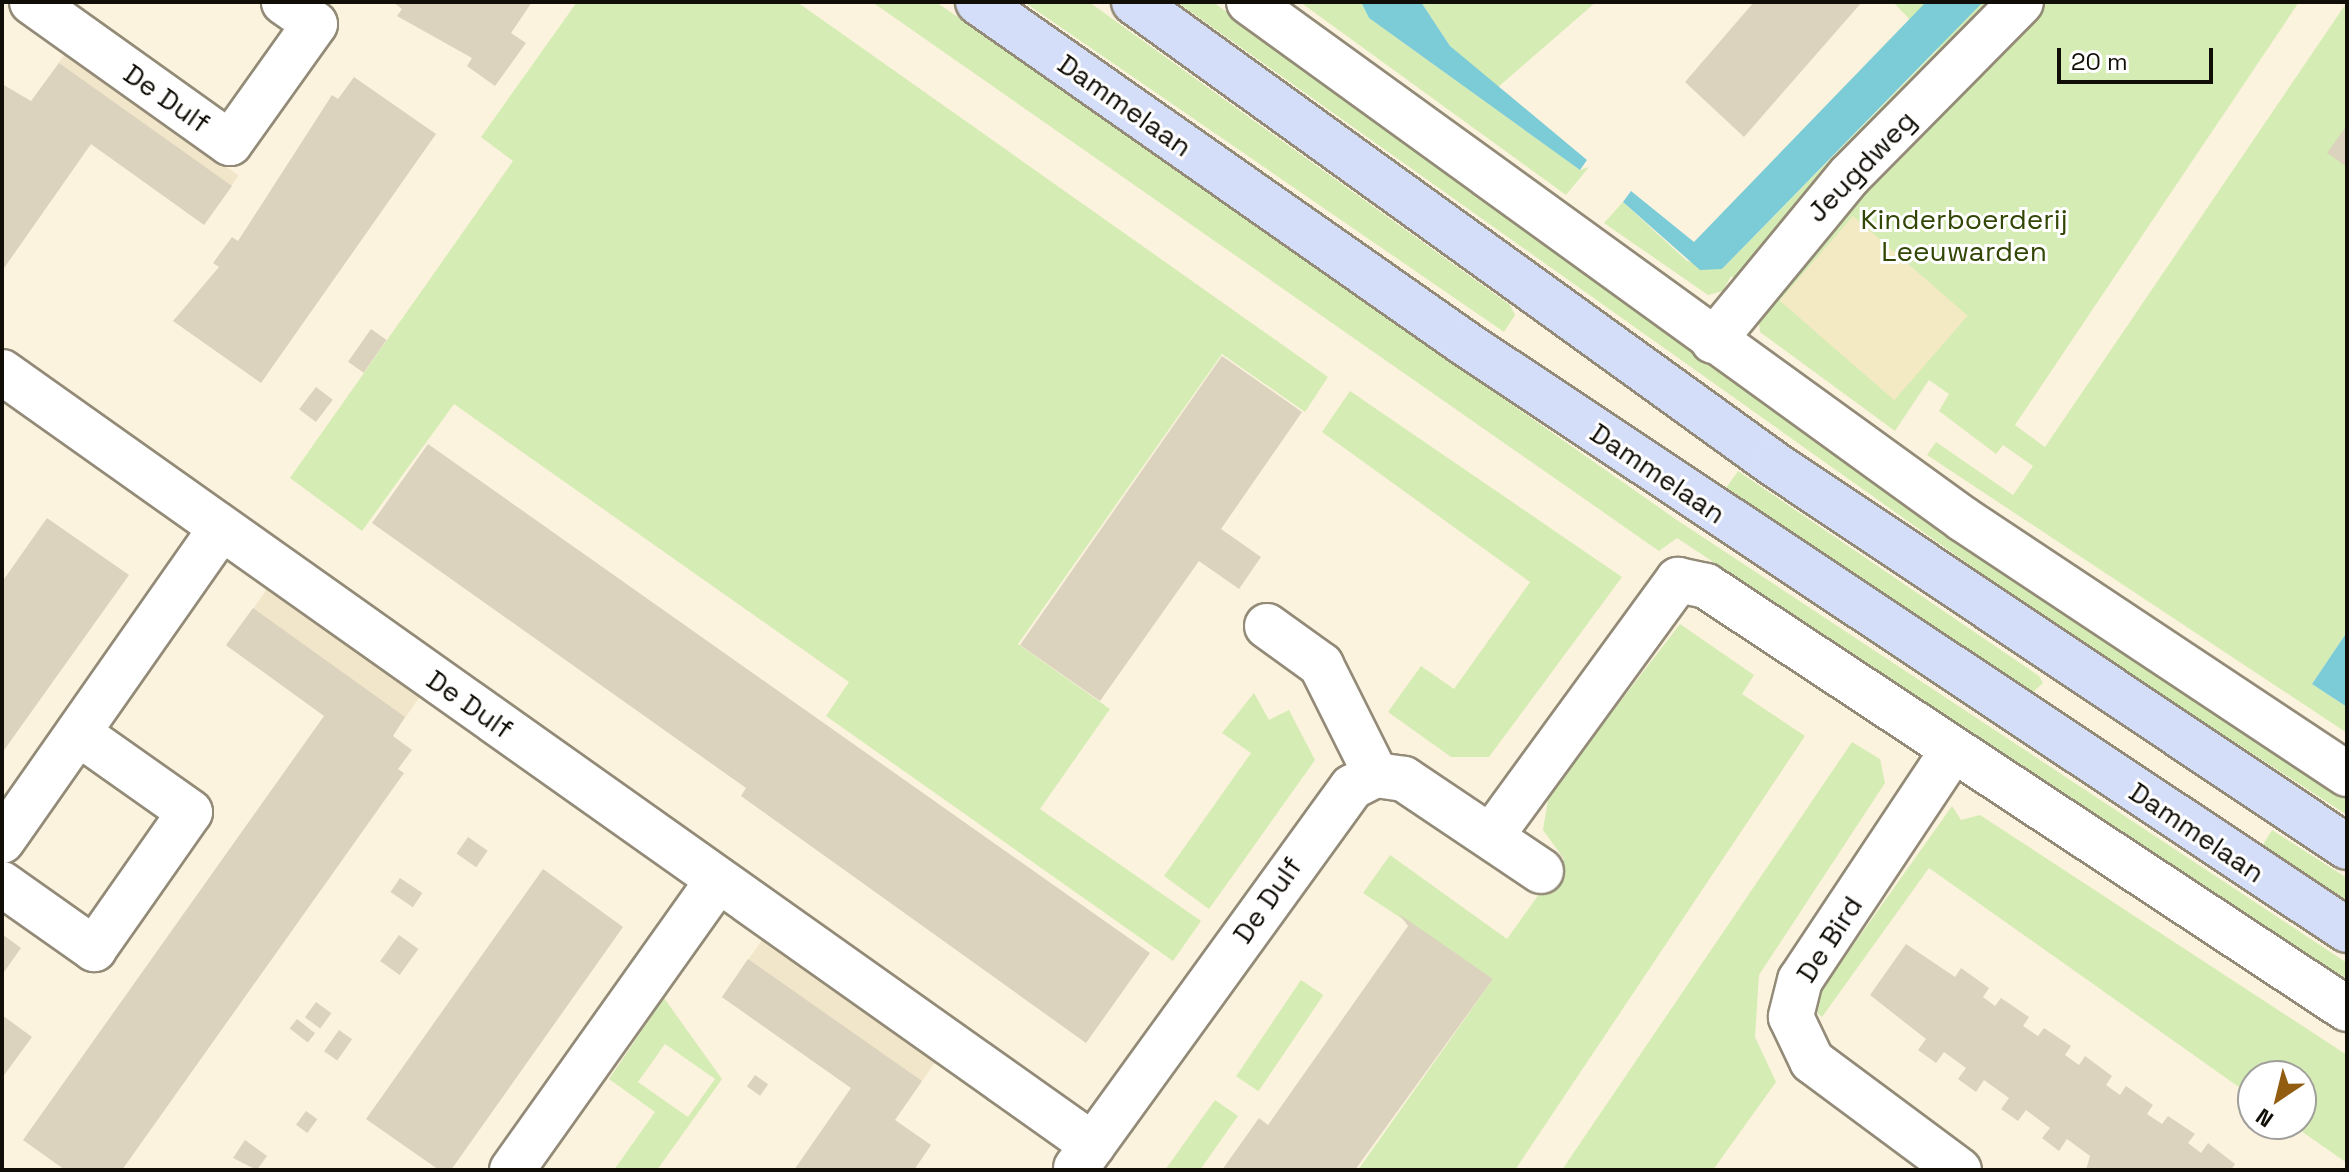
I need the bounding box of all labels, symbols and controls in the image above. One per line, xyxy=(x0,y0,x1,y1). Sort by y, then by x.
scale bar xyxy=(2061,32,2217,82)
text: 20 m xyxy=(2071,46,2128,77)
street label: Dammelaan xyxy=(1052,47,1198,163)
street label: De Dulf xyxy=(118,56,216,140)
street label: Jeugdweg xyxy=(1799,103,1923,229)
park label: Kinderboerderij Leeuwarden xyxy=(1860,202,2068,268)
street label: Dammelaan xyxy=(1584,416,1732,530)
street label: De Dulf xyxy=(421,662,519,746)
street label: Dammelaan xyxy=(2123,775,2271,889)
street label: De Dulf xyxy=(1225,851,1309,949)
street label: De Bird xyxy=(1789,890,1869,988)
north arrow xyxy=(2237,1060,2317,1140)
text: N xyxy=(2250,1102,2278,1134)

